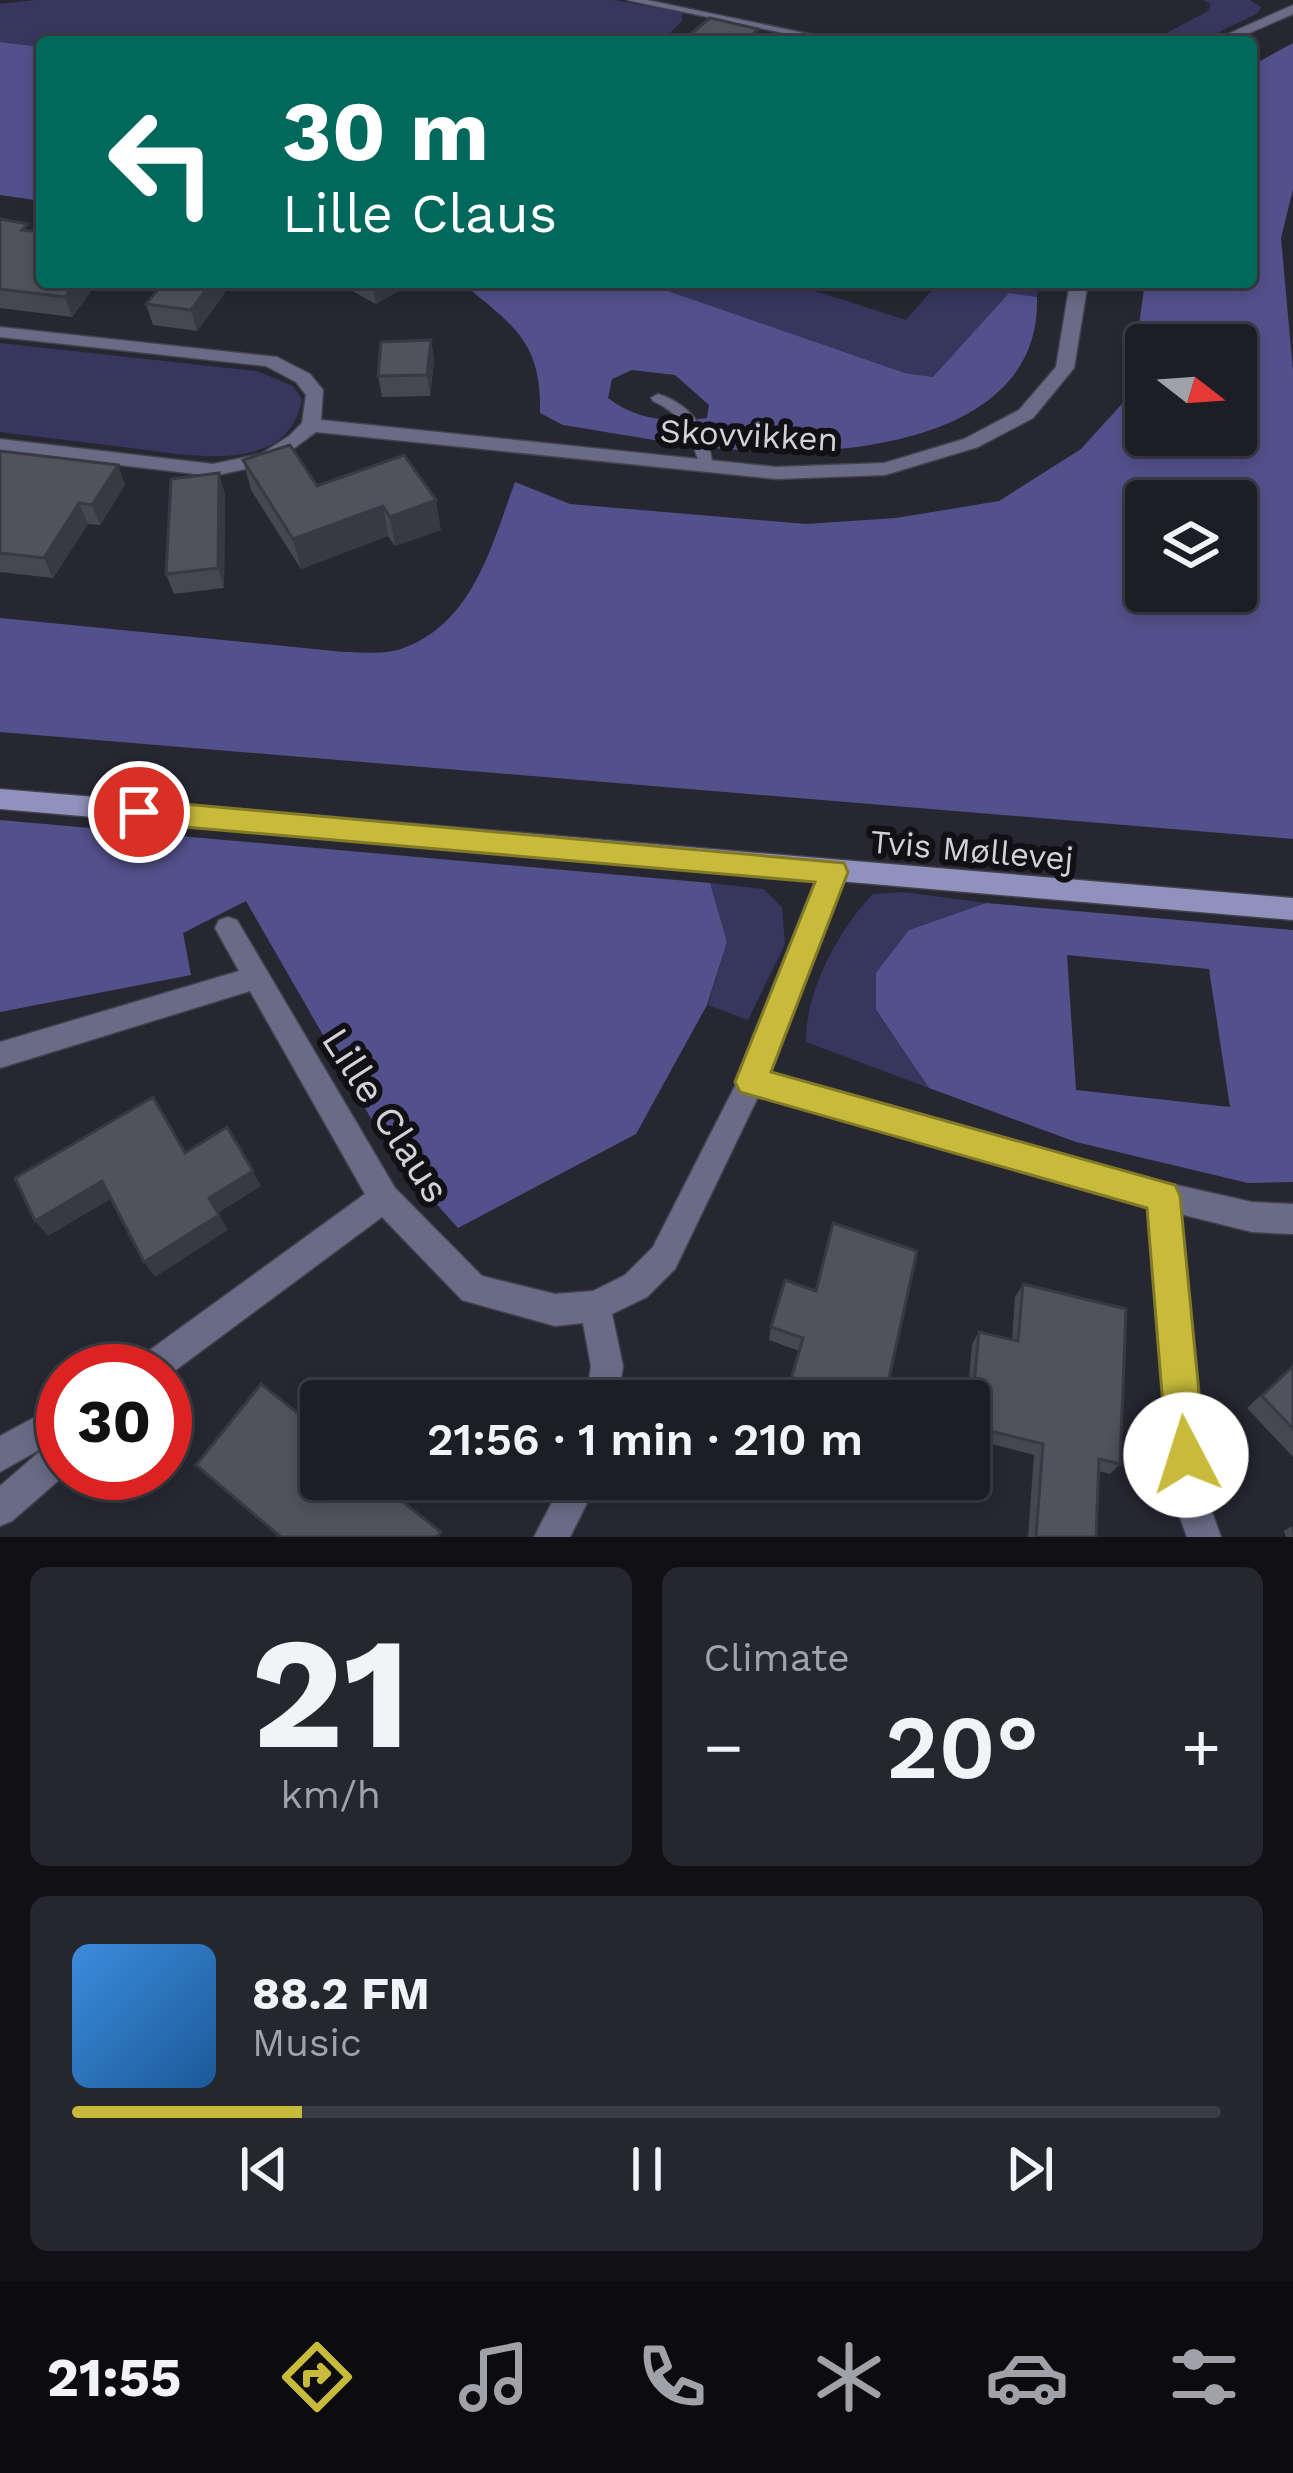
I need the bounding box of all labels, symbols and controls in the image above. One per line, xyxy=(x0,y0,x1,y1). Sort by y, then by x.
text: 30 m xyxy=(282,82,489,180)
icon: left xyxy=(84,84,240,240)
text: Lille Claus xyxy=(282,182,557,245)
north arrow xyxy=(1125,324,1257,456)
map controls xyxy=(1125,324,1257,612)
street label: Skovvikken xyxy=(659,411,839,459)
button: layers xyxy=(1125,480,1257,612)
pin xyxy=(88,761,190,863)
icon: arrive xyxy=(106,779,172,845)
street label: Tvis Møllevej xyxy=(869,822,1075,878)
street label: Lille Claus xyxy=(313,1019,459,1211)
speed limit sign: 30 xyxy=(36,1344,192,1500)
position arrow xyxy=(1123,1392,1249,1518)
text: 21:56 · 1 min · 210 m xyxy=(427,1413,863,1466)
text: 21 xyxy=(251,1602,411,1785)
text: Climate xyxy=(704,1635,850,1680)
text: 20° xyxy=(885,1694,1039,1800)
text: − xyxy=(704,1709,743,1786)
text: + xyxy=(1181,1709,1221,1786)
text: km/h xyxy=(281,1772,381,1817)
text: 88.2 FM xyxy=(252,1967,430,2020)
text: Music xyxy=(252,2020,362,2065)
icon: previous xyxy=(231,2136,297,2202)
icon: pause xyxy=(614,2136,680,2202)
icon: next xyxy=(997,2136,1063,2202)
icon: directions xyxy=(275,2335,359,2419)
icon: music xyxy=(452,2335,536,2419)
icon: phone xyxy=(630,2335,714,2419)
icon: climate xyxy=(807,2335,891,2419)
icon: car xyxy=(985,2335,1069,2419)
icon: filters xyxy=(1162,2335,1246,2419)
text: 21:55 xyxy=(47,2346,181,2409)

